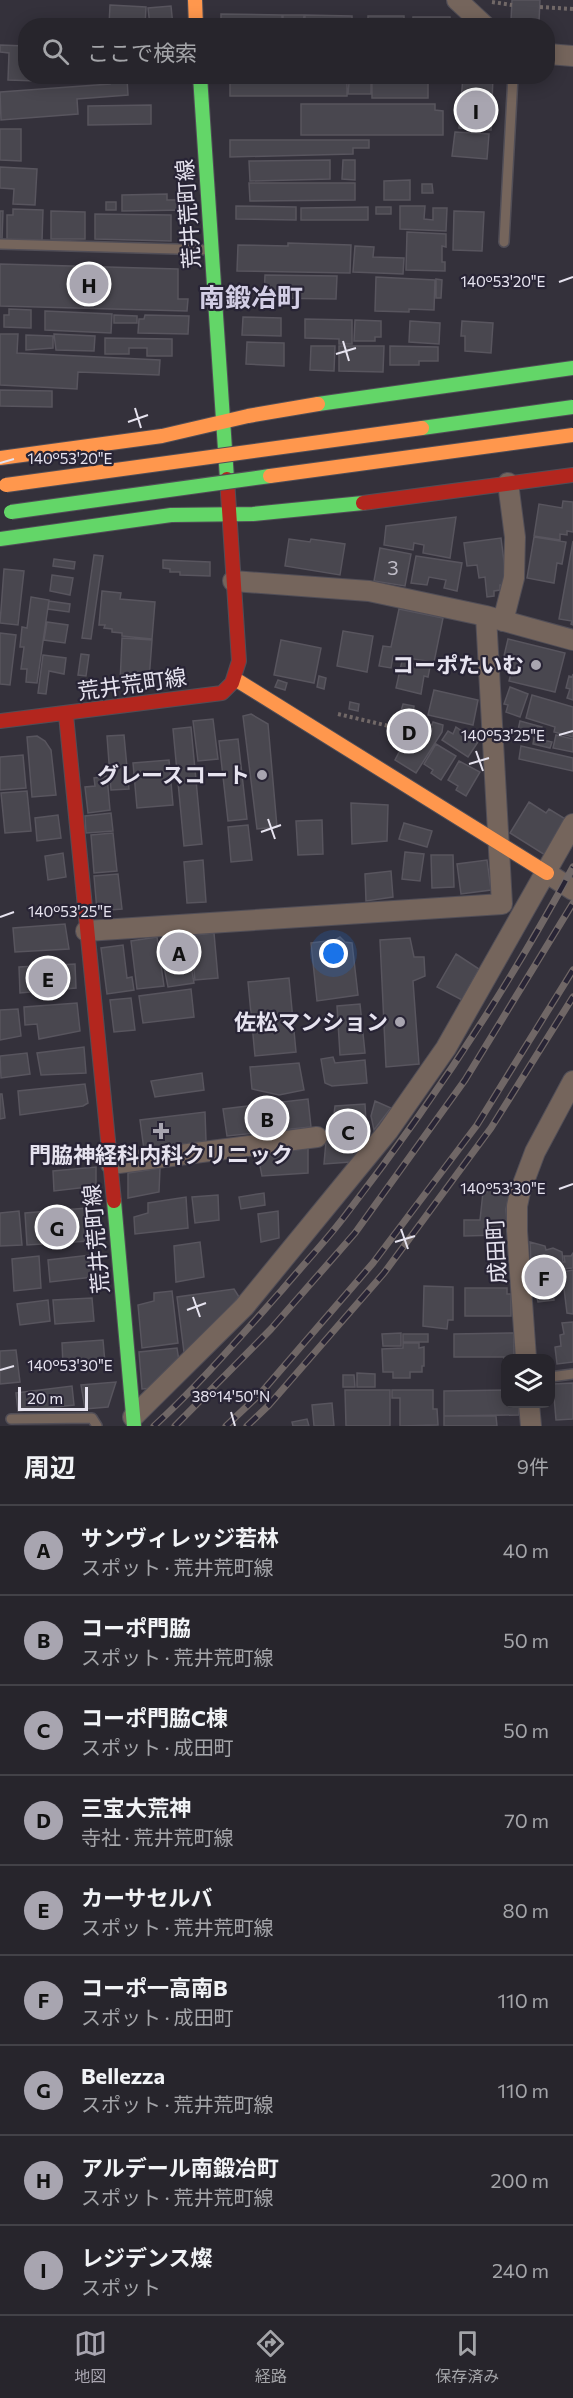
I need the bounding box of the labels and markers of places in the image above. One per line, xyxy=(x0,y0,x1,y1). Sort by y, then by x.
pin: I xyxy=(456,88,496,132)
pin: H xyxy=(70,262,109,306)
place label: コーポたいむ xyxy=(392,651,524,678)
marker: コーポたいむ xyxy=(529,658,543,672)
pin: D xyxy=(390,708,428,754)
place label: グレースコート xyxy=(97,761,250,788)
marker: グレースコート xyxy=(255,768,269,782)
pin: A xyxy=(160,930,198,974)
pin: E xyxy=(28,956,68,1000)
place label: 佐松マンション xyxy=(234,1008,388,1035)
marker: 佐松マンション xyxy=(393,1015,407,1029)
pin: B xyxy=(248,1096,286,1140)
pin: C xyxy=(328,1108,368,1154)
marker: 門脇神経科内科クリニック xyxy=(152,1122,170,1140)
place label: 門脇神経科内科クリニック xyxy=(29,1141,293,1168)
pin: G xyxy=(38,1204,76,1250)
pin: F xyxy=(524,1254,564,1300)

